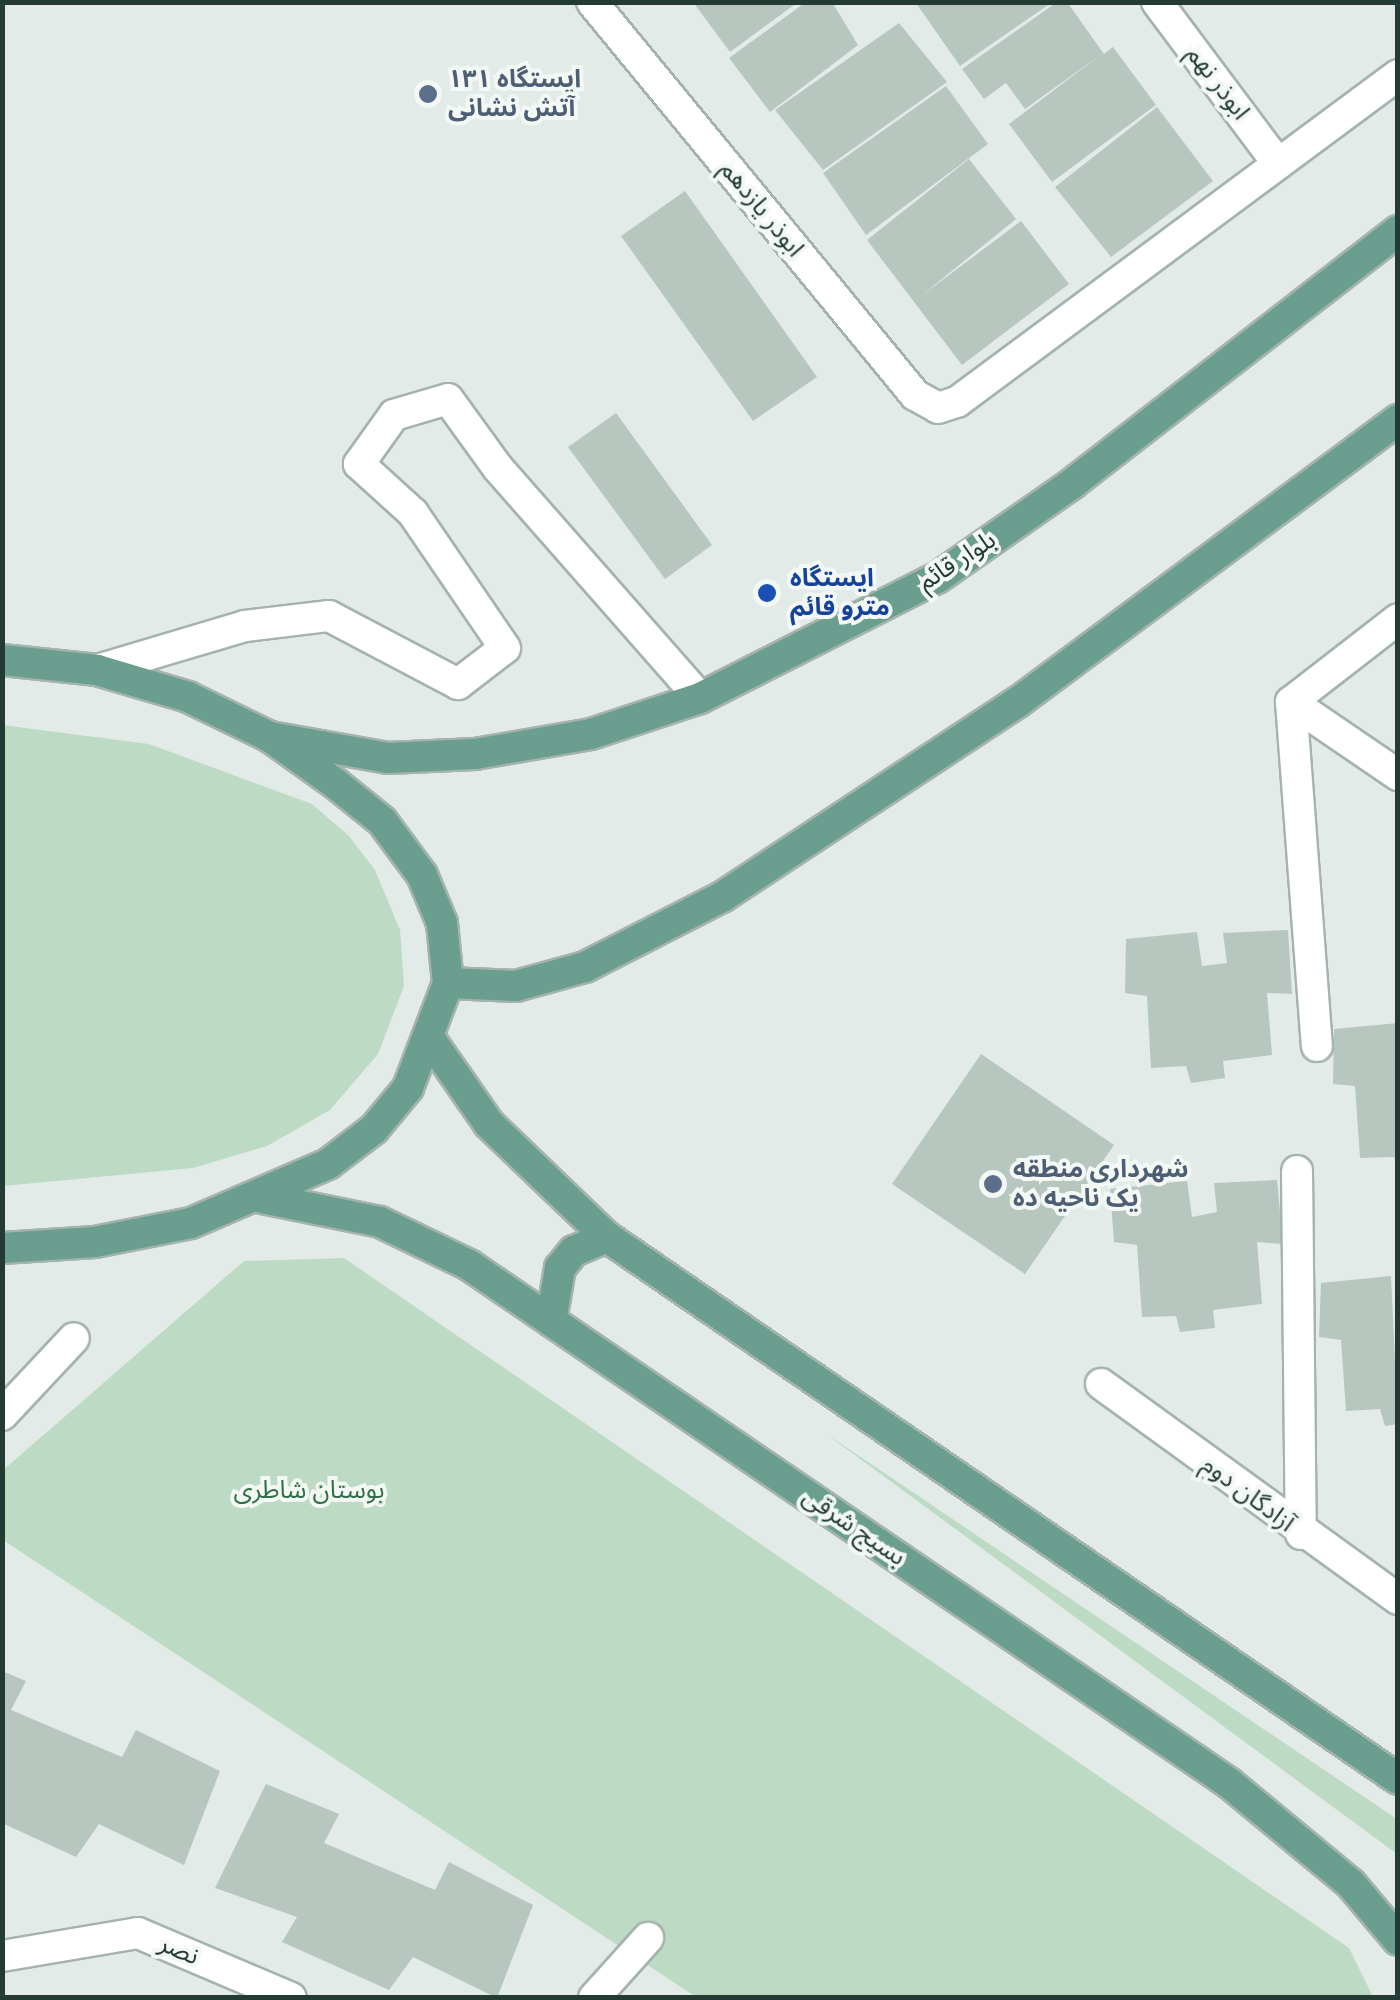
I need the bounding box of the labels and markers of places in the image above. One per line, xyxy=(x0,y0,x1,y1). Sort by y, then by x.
place label: ایستگاه ۱۳۱ آتش نشانی xyxy=(448,65,581,124)
marker: ایستگاه ۱۳۱ آتش نشانی xyxy=(417,83,439,105)
place label: ایستگاه مترو قائم xyxy=(790,564,890,623)
marker: ایستگاه مترو قائم xyxy=(754,580,780,606)
place label: شهرداری منطقه یک ناحیه ده xyxy=(1013,1155,1189,1214)
marker: شهرداری منطقه یک ناحیه ده xyxy=(982,1173,1004,1195)

